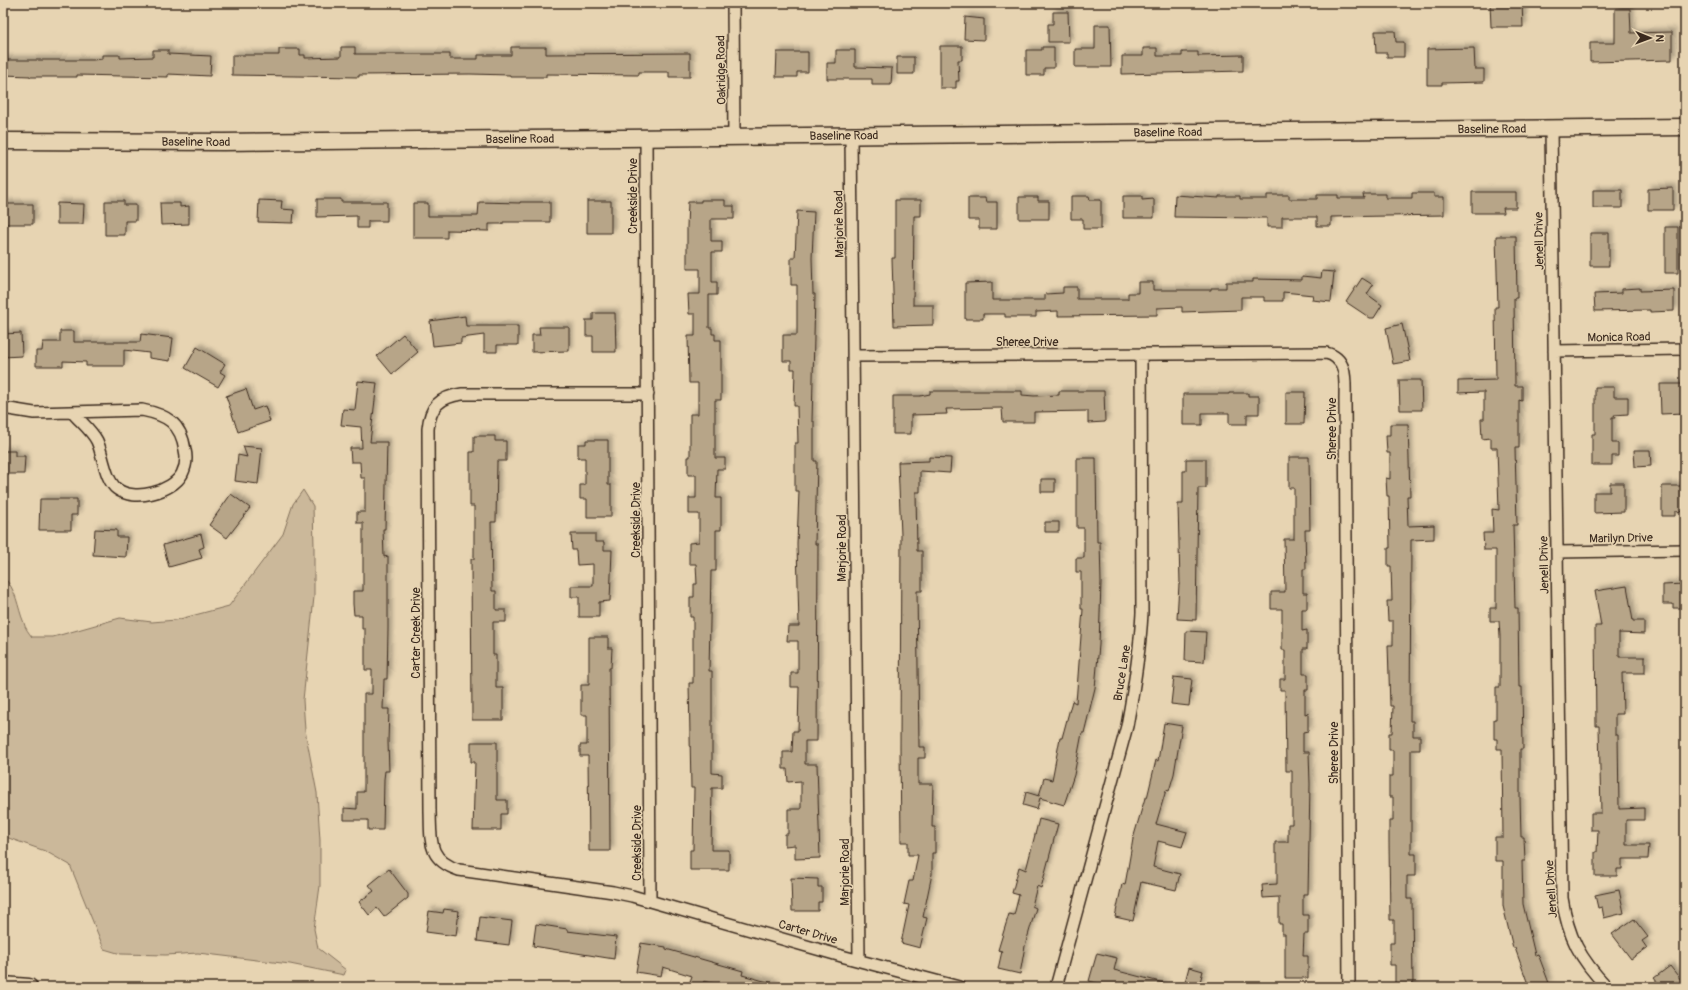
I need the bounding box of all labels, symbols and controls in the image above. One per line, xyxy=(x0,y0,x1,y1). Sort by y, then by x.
north arrow xyxy=(1630,18,1670,58)
text: N xyxy=(1653,34,1666,43)
street label: Oakridge Road xyxy=(713,35,730,105)
street label: Baseline Road xyxy=(1457,122,1527,137)
street label: Baseline Road xyxy=(1133,125,1203,141)
street label: Baseline Road xyxy=(809,128,879,144)
street label: Baseline Road xyxy=(486,132,555,147)
street label: Baseline Road xyxy=(162,135,231,150)
street label: Creekside Drive xyxy=(626,158,641,234)
street label: Marjorie Road xyxy=(831,190,848,258)
street label: Jenell Drive xyxy=(1531,212,1548,270)
street label: Monica Road xyxy=(1587,329,1651,346)
street label: Sheree Drive xyxy=(996,335,1058,350)
street label: Sheree Drive xyxy=(1325,398,1340,460)
street label: Creekside Drive xyxy=(629,482,644,558)
street label: Marjorie Road xyxy=(835,514,850,582)
street label: Marilyn Drive xyxy=(1589,530,1653,547)
street label: Jenell Drive xyxy=(1536,536,1553,594)
street label: Carter Creek Drive xyxy=(409,587,424,679)
street label: Bruce Lane xyxy=(1111,644,1134,702)
street label: Sheree Drive xyxy=(1327,722,1342,784)
street label: Creekside Drive xyxy=(630,805,645,881)
street label: Marjorie Road xyxy=(838,838,853,906)
street label: Jenell Drive xyxy=(1542,859,1561,918)
street label: Carter Drive xyxy=(777,917,839,948)

